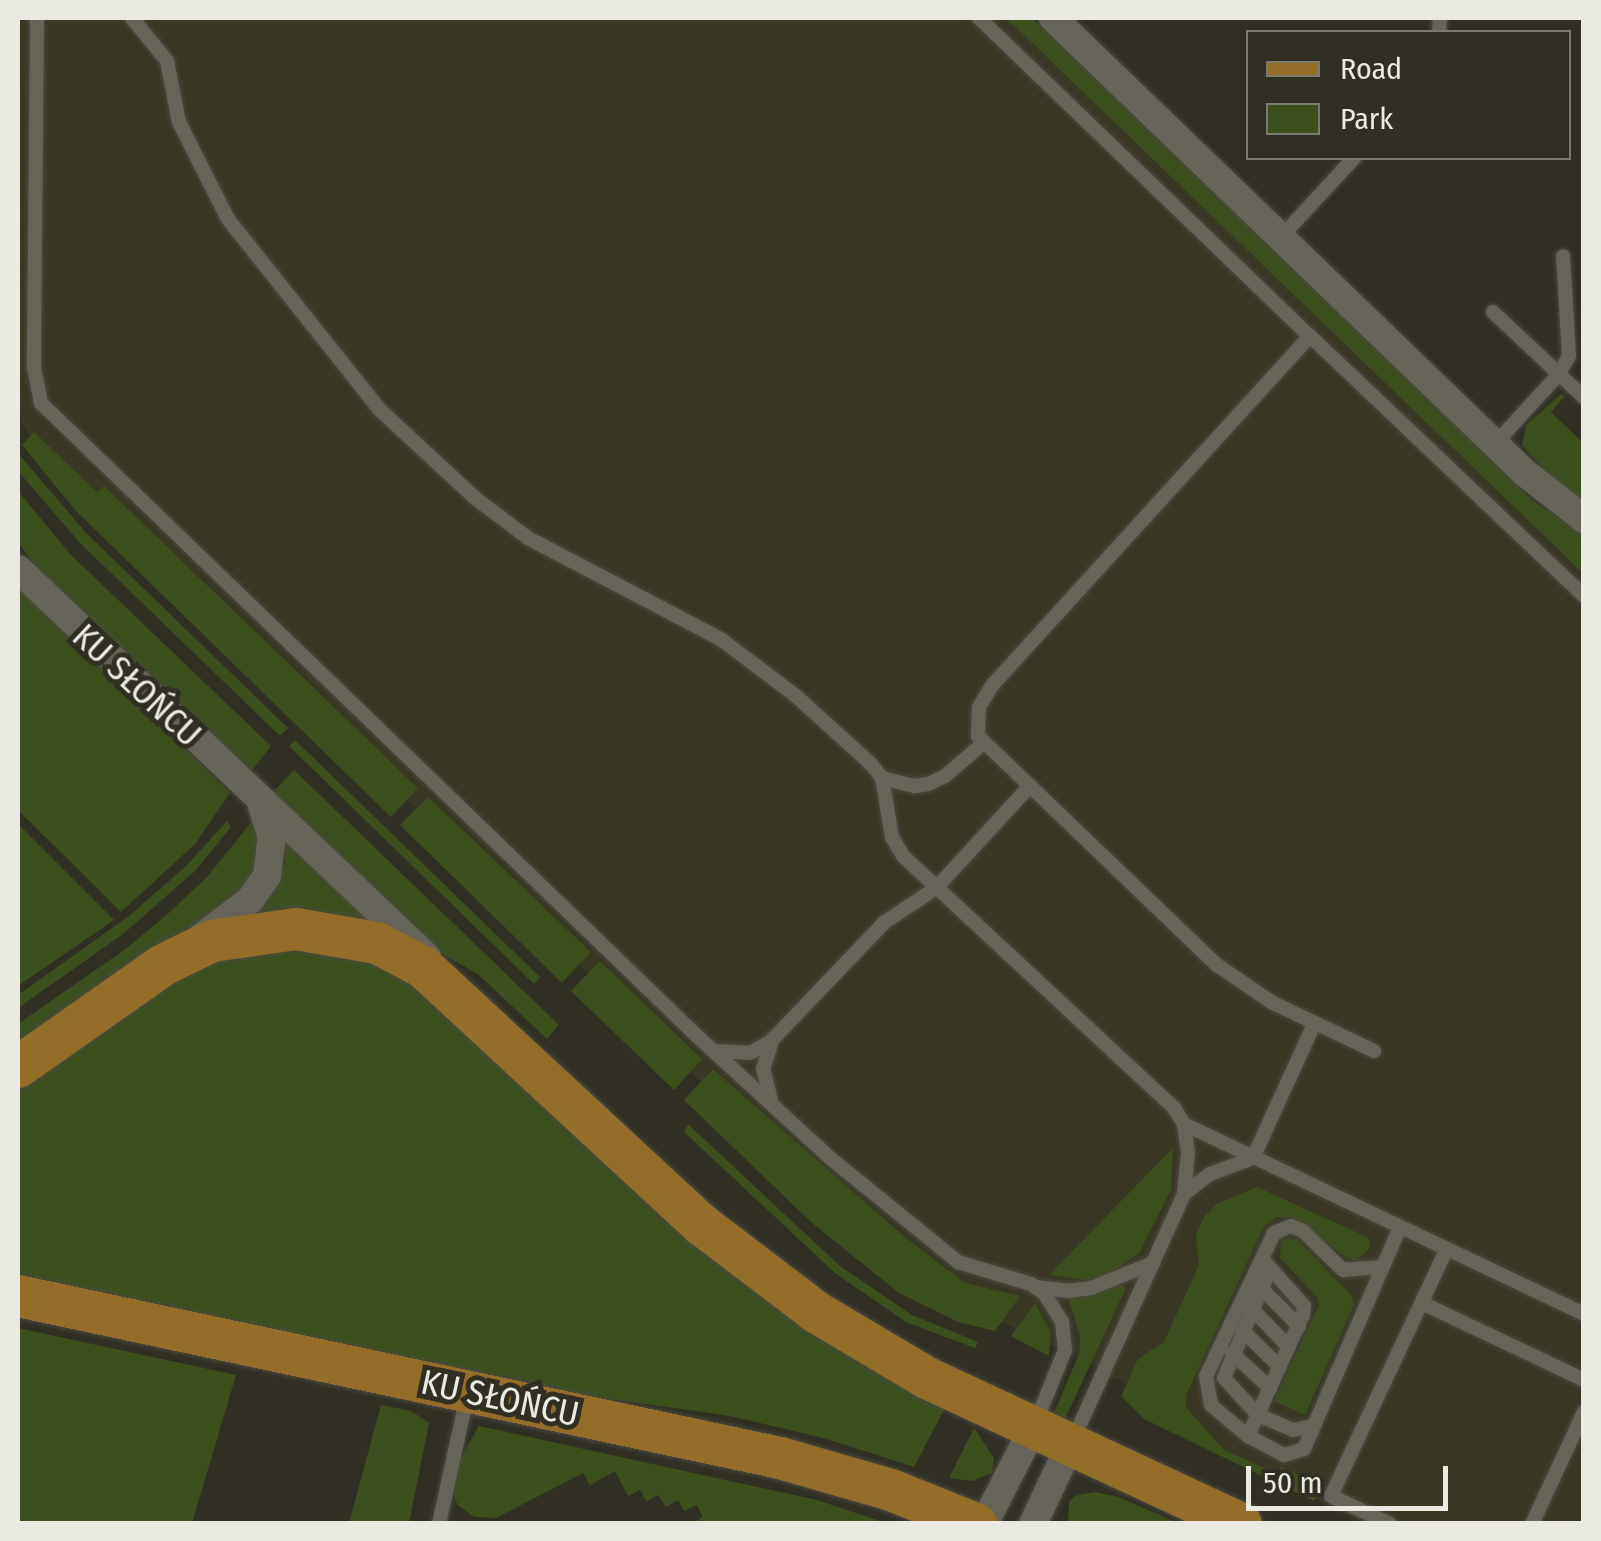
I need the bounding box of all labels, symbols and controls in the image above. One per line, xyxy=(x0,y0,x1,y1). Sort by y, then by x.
legend xyxy=(1246,30,1571,160)
text: Road xyxy=(1340,51,1402,87)
text: Park xyxy=(1340,101,1393,137)
street label: KU SŁOŃCU xyxy=(64,615,210,755)
street label: KU SŁOŃCU xyxy=(417,1361,583,1435)
scale bar xyxy=(1251,1446,1454,1508)
text: 50 m xyxy=(1263,1465,1323,1501)

